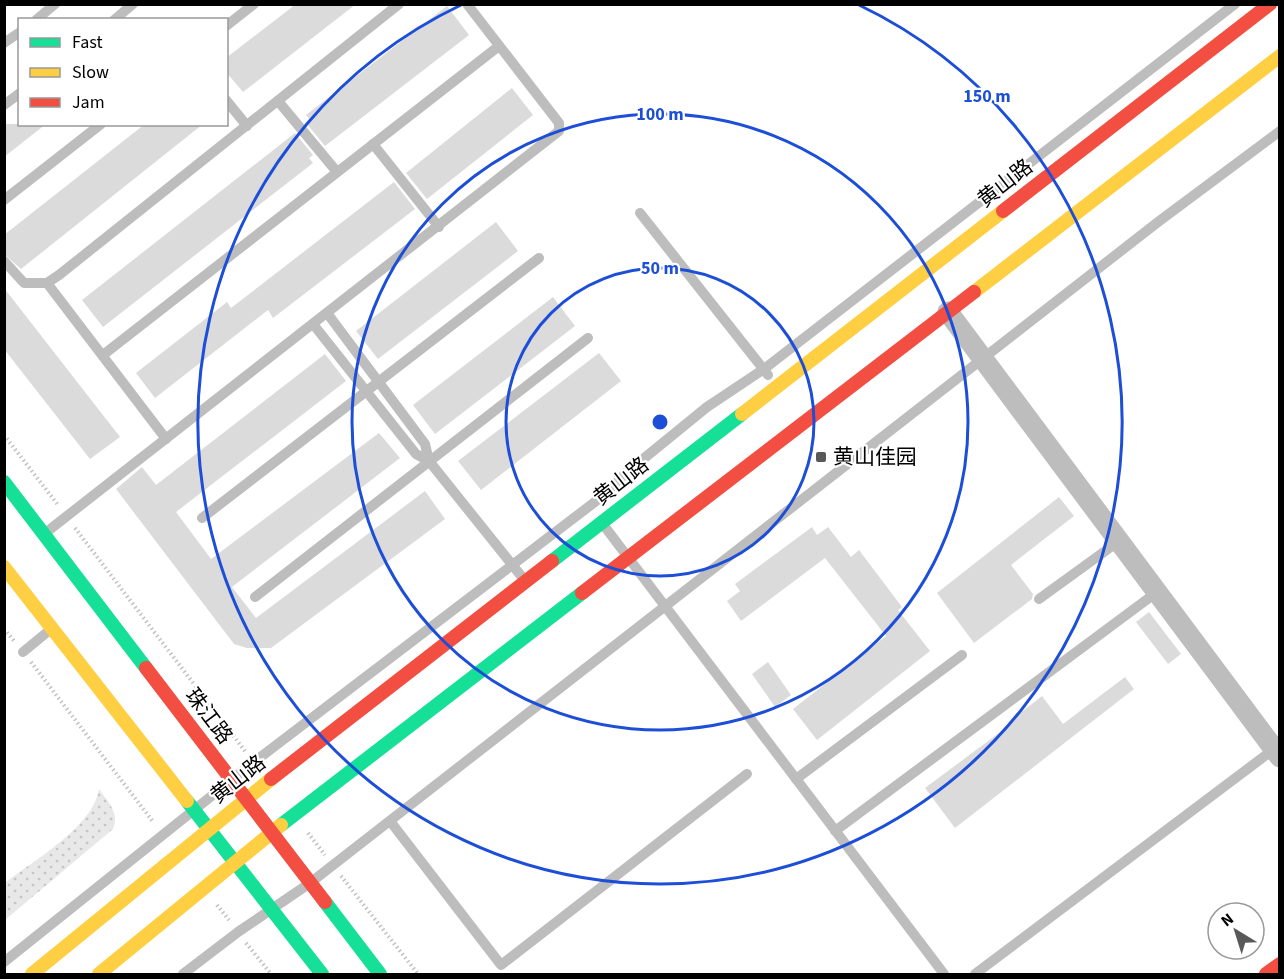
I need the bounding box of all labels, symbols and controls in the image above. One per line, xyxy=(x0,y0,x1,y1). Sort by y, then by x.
legend xyxy=(18,18,228,126)
text: Fast xyxy=(72,30,103,55)
text: Slow xyxy=(72,60,109,85)
text: 150 m xyxy=(963,84,1011,109)
text: Jam xyxy=(72,90,105,115)
text: 100 m xyxy=(636,102,684,127)
street label: 黄山路 xyxy=(971,152,1039,214)
text: 50 m xyxy=(641,256,679,281)
centre of rings xyxy=(650,412,670,432)
place label: 黄山佳园 xyxy=(833,442,917,472)
street label: 黄山路 xyxy=(587,450,655,512)
marker: 黄山佳园 xyxy=(814,450,828,464)
street label: 珠江路 xyxy=(178,682,240,750)
street label: 黄山路 xyxy=(204,748,272,810)
north arrow xyxy=(1206,901,1266,961)
text: N xyxy=(1216,908,1238,932)

